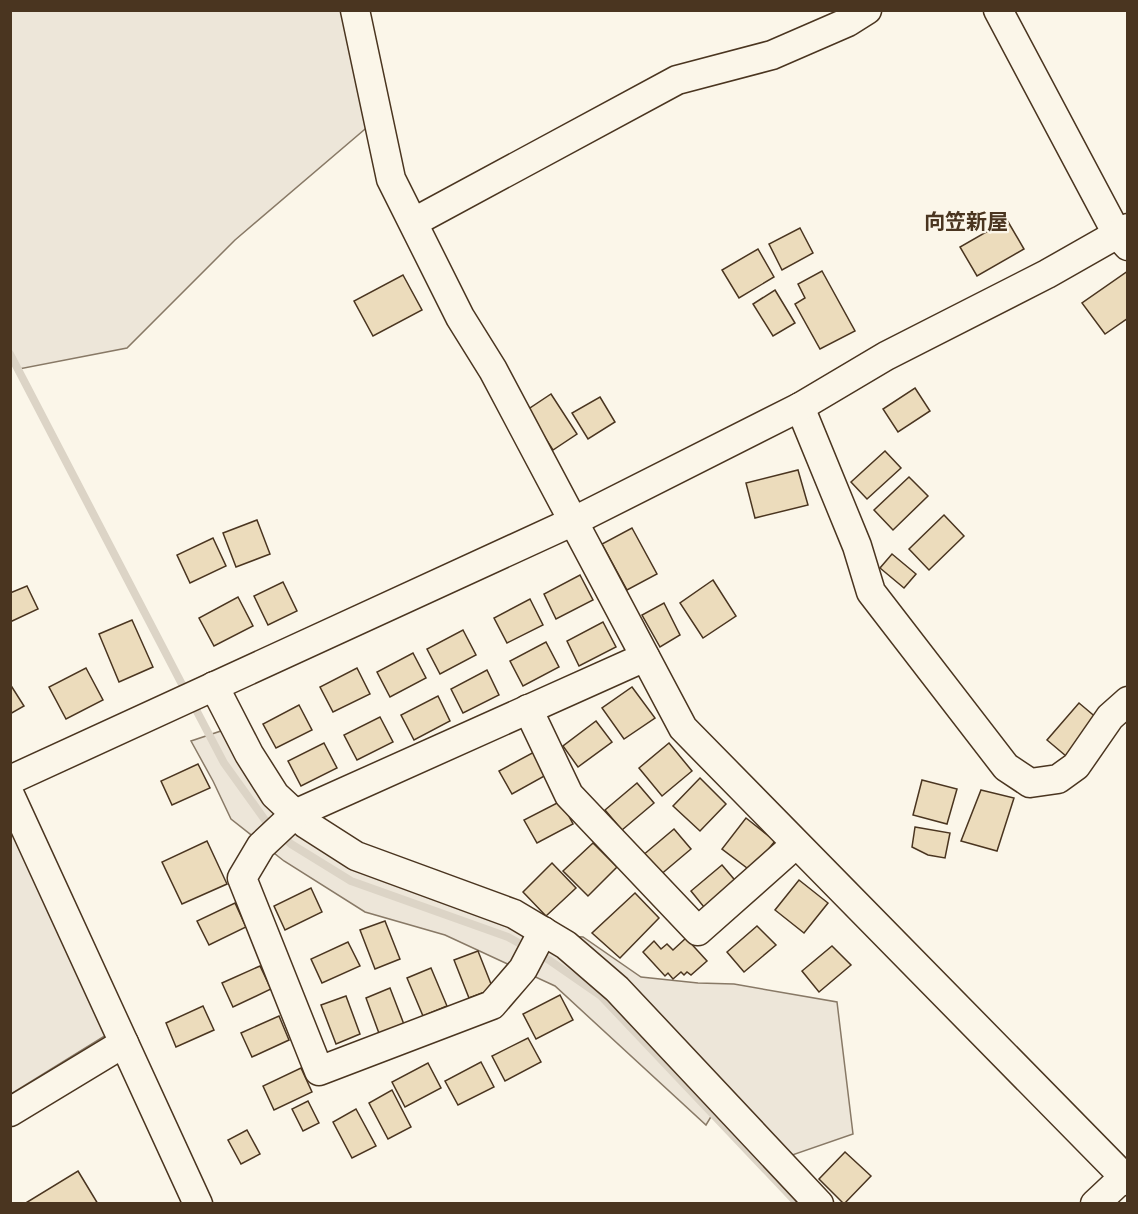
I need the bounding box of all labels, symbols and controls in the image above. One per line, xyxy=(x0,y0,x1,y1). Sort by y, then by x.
district label: 向笠新屋 xyxy=(924,209,1008,234)

